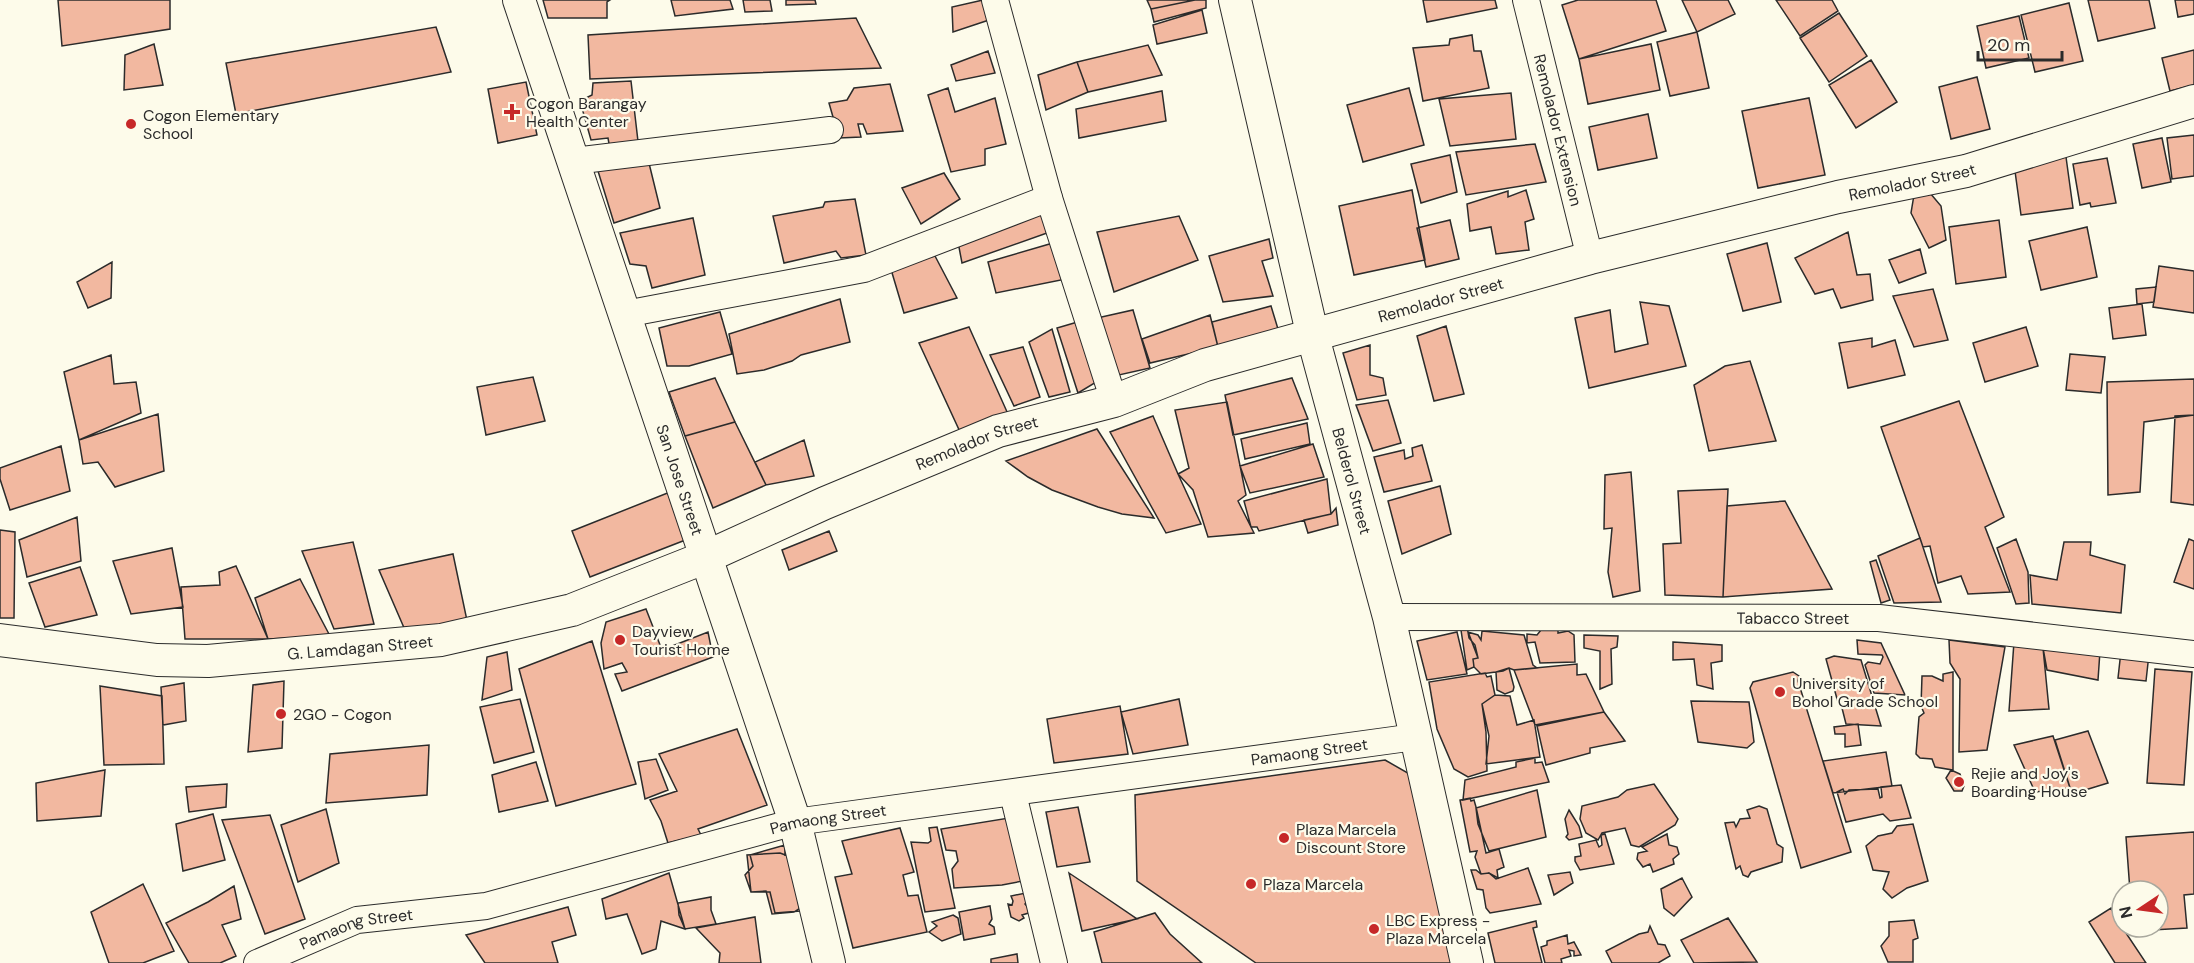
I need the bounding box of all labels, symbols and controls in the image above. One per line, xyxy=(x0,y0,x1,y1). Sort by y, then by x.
scale bar xyxy=(1978,24,2062,62)
text: 20 m xyxy=(1987,33,2030,57)
street label: Remolador Extension xyxy=(1529,52,1587,208)
place label: Cogon Barangay Health Center xyxy=(526,93,647,132)
marker: Cogon Barangay Health Center xyxy=(503,103,521,121)
place label: Cogon Elementary School xyxy=(143,105,279,144)
marker: Cogon Elementary School xyxy=(124,117,138,131)
street label: Remolador Street xyxy=(1847,159,1978,206)
street label: Remolador Street xyxy=(1376,273,1506,327)
street label: Remolador Street xyxy=(913,411,1040,475)
street label: San Jose Street xyxy=(651,422,708,538)
street label: Belderol Street xyxy=(1327,425,1376,537)
street label: Tabacco Street xyxy=(1737,608,1849,629)
place label: Dayview Tourist Home xyxy=(632,621,730,660)
street label: G. Lamdagan Street xyxy=(286,631,434,665)
marker: Dayview Tourist Home xyxy=(613,633,627,647)
place label: University of Bohol Grade School xyxy=(1792,673,1938,712)
marker: University of Bohol Grade School xyxy=(1773,685,1787,699)
place label: 2GO - Cogon xyxy=(293,704,392,725)
marker: 2GO - Cogon xyxy=(274,707,288,721)
street label: Pamaong Street xyxy=(1250,734,1369,770)
place label: Rejie and Joy's Boarding House xyxy=(1971,763,2087,802)
marker: Rejie and Joy's Boarding House xyxy=(1952,775,1966,789)
street label: Pamaong Street xyxy=(768,800,888,839)
place label: Plaza Marcela Discount Store xyxy=(1296,819,1406,858)
marker: Plaza Marcela Discount Store xyxy=(1277,831,1291,845)
place label: Plaza Marcela xyxy=(1263,874,1363,895)
marker: Plaza Marcela xyxy=(1244,877,1258,891)
north arrow xyxy=(2110,879,2170,939)
street label: Pamaong Street xyxy=(296,904,414,955)
text: N xyxy=(2114,904,2137,920)
place label: LBC Express - Plaza Marcela xyxy=(1386,910,1490,949)
marker: LBC Express - Plaza Marcela xyxy=(1367,922,1381,936)

